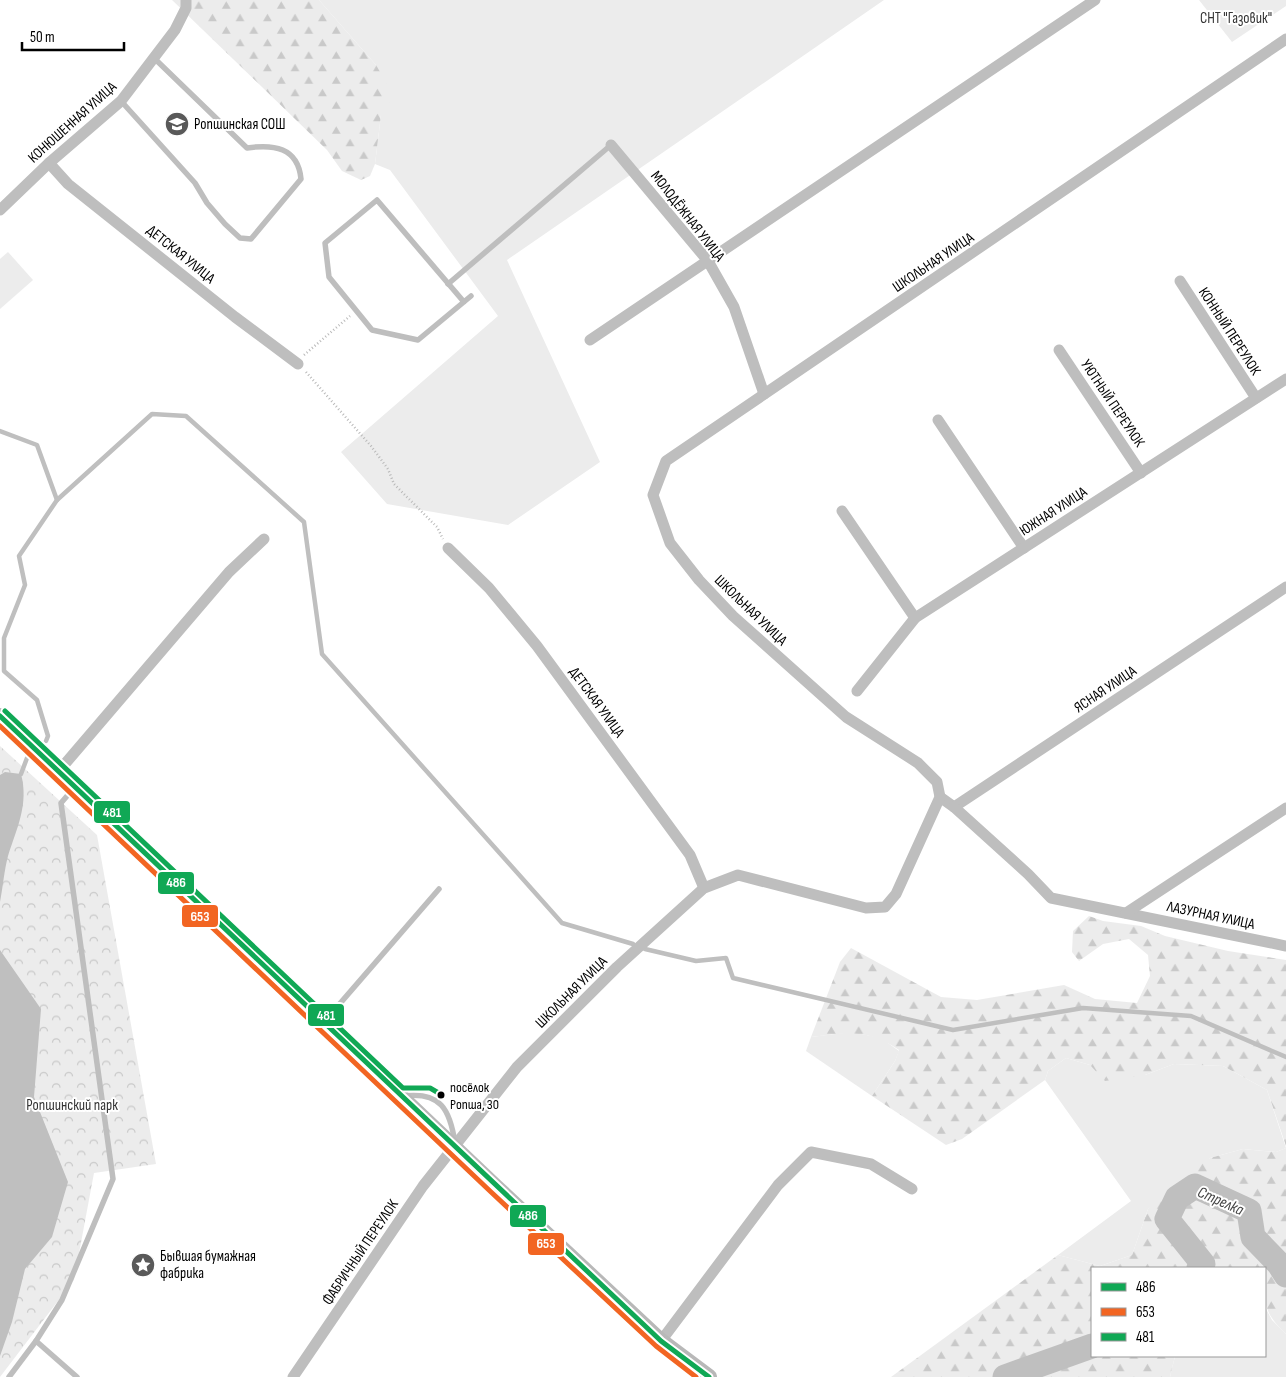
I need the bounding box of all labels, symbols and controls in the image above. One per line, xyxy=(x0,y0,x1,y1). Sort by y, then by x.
park label: СНТ "Газовик" xyxy=(1200,9,1272,28)
scale bar xyxy=(22,20,125,52)
text: 50 m xyxy=(30,28,55,47)
street label: КОНЮШЕННАЯ УЛИЦА xyxy=(24,77,121,167)
school or university icon: Ропшинская СОШ xyxy=(164,111,190,137)
place label: Ропшинская СОШ xyxy=(194,115,286,134)
street label: МОЛОДЁЖНАЯ УЛИЦА xyxy=(646,167,729,266)
street label: ДЕТСКАЯ УЛИЦА xyxy=(143,221,219,288)
street label: ШКОЛЬНАЯ УЛИЦА xyxy=(889,228,978,297)
street label: КОННЫЙ ПЕРЕУЛОК xyxy=(1194,284,1265,379)
street label: УЮТНЫЙ ПЕРЕУЛОК xyxy=(1076,356,1149,451)
street label: ЮЖНАЯ УЛИЦА xyxy=(1016,482,1091,540)
street label: ШКОЛЬНАЯ УЛИЦА xyxy=(710,571,791,650)
street label: ЯСНАЯ УЛИЦА xyxy=(1070,661,1141,717)
street label: ДЕТСКАЯ УЛИЦА xyxy=(565,663,629,742)
line badge: 481 xyxy=(93,800,131,824)
text: 481 xyxy=(103,804,122,821)
line badge: 486 xyxy=(157,871,195,895)
text: 486 xyxy=(166,874,186,891)
street label: ЛАЗУРНАЯ УЛИЦА xyxy=(1164,897,1257,934)
line badge: 653 xyxy=(181,904,219,928)
text: 653 xyxy=(190,908,210,925)
street label: ШКОЛЬНАЯ УЛИЦА xyxy=(531,952,612,1032)
line badge: 481 xyxy=(307,1003,345,1027)
text: 481 xyxy=(317,1007,336,1024)
place label: посёлок Ропша, 30 xyxy=(450,1079,499,1113)
marker: посёлок Ропша, 30 xyxy=(436,1090,446,1100)
park label: Ропшинский парк xyxy=(26,1096,118,1115)
water label: Стрелка xyxy=(1195,1183,1247,1220)
street label: ФАБРИЧНЫЙ ПЕРЕУЛОК xyxy=(318,1196,403,1309)
line badge: 486 xyxy=(509,1204,547,1228)
text: 486 xyxy=(518,1207,538,1224)
line badge: 653 xyxy=(527,1232,565,1256)
text: 653 xyxy=(536,1235,556,1252)
place label: Бывшая бумажная фабрика xyxy=(160,1247,256,1283)
place icon: Бывшая бумажная фабрика xyxy=(130,1252,156,1278)
legend xyxy=(1091,1267,1266,1357)
text: 486 xyxy=(1136,1278,1155,1297)
text: 653 xyxy=(1136,1303,1155,1322)
text: 481 xyxy=(1136,1328,1155,1347)

